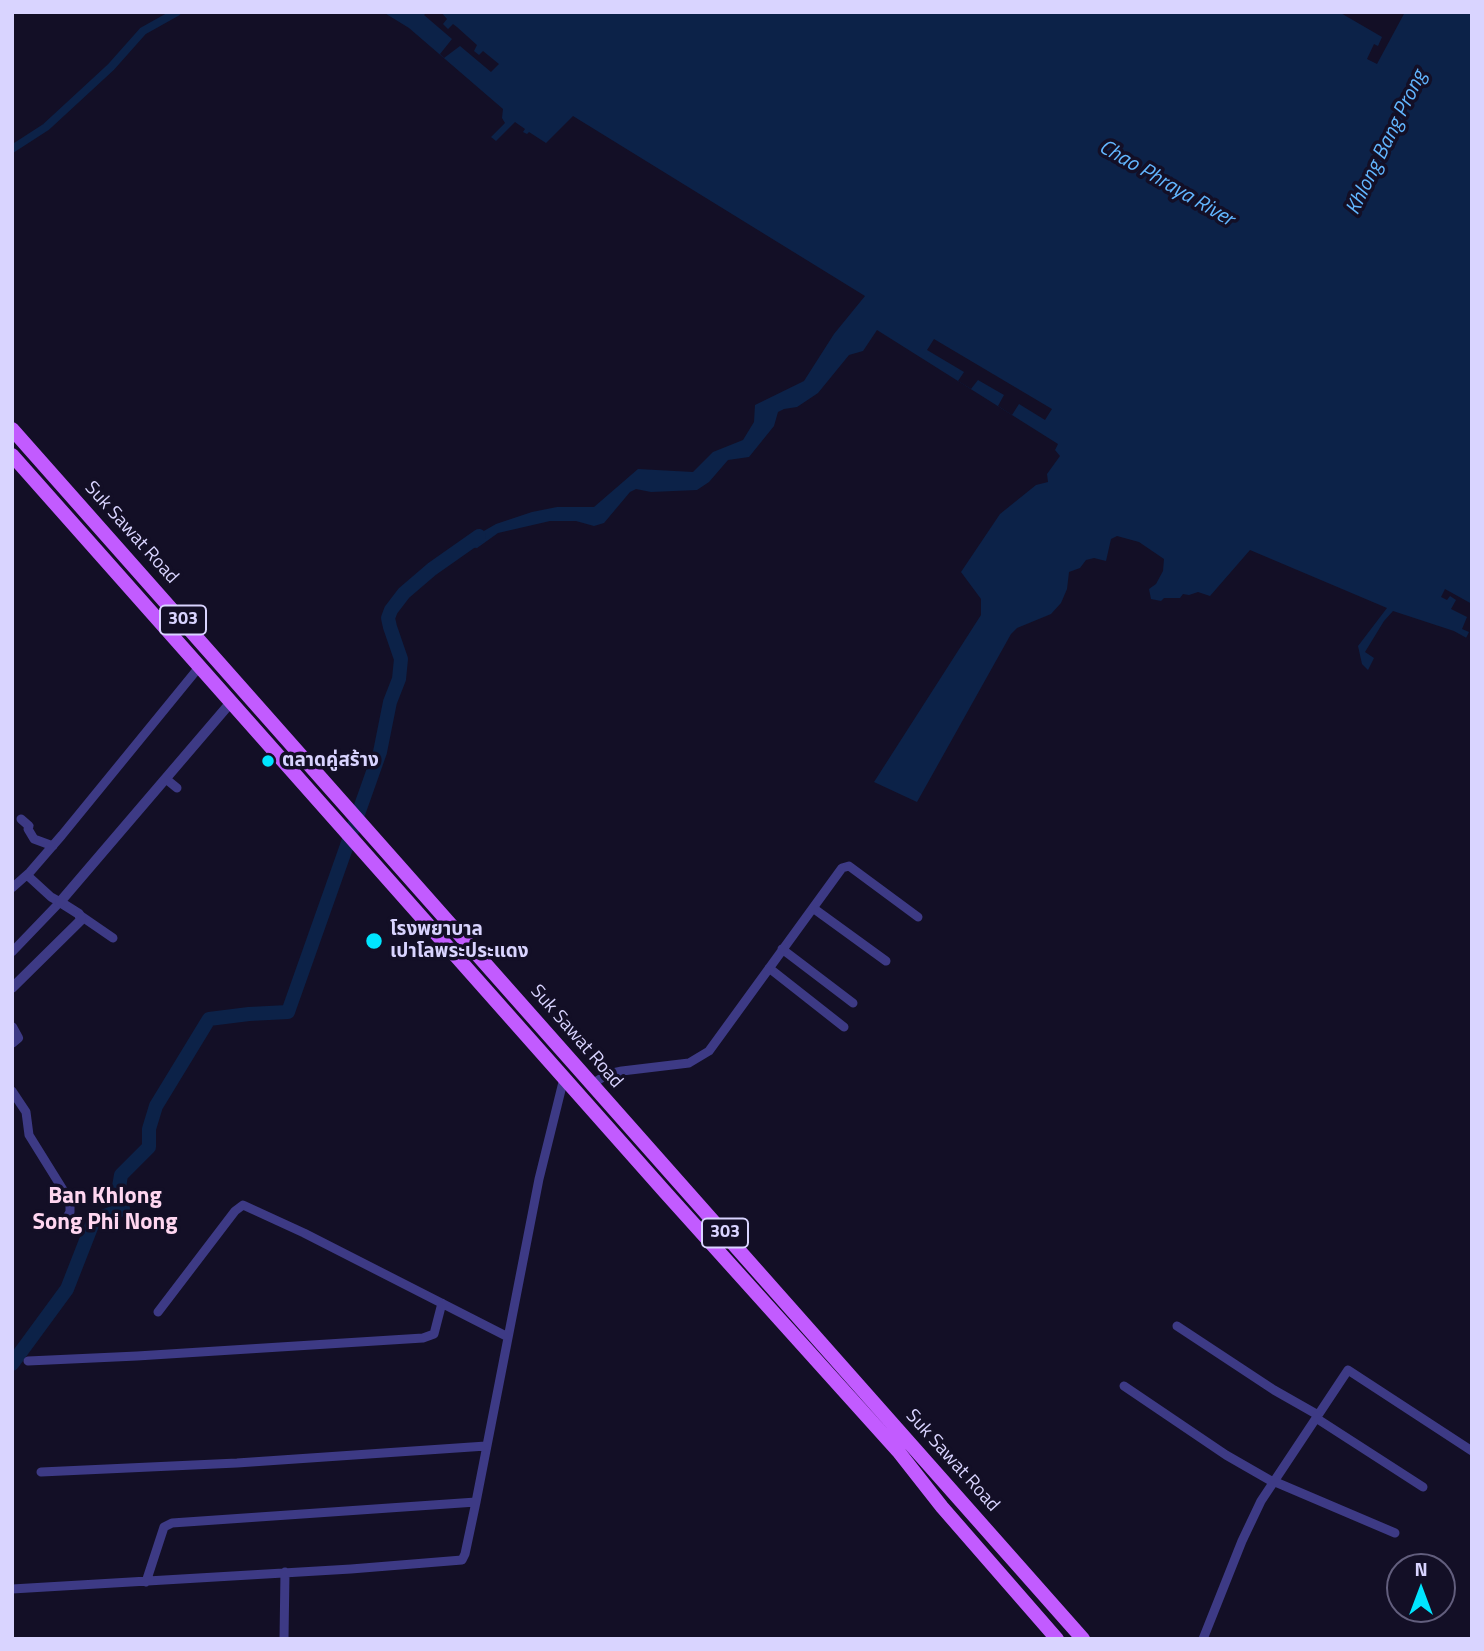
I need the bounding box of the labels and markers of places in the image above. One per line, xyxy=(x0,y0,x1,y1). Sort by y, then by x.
place label: ตลาดคู่สร้าง xyxy=(282,750,379,772)
marker: ตลาดคู่สร้าง xyxy=(260,753,276,769)
place label: โรงพยาบาล เปาโลพระประแดง xyxy=(390,919,529,963)
marker: โรงพยาบาล เปาโลพระประแดง xyxy=(364,931,384,951)

